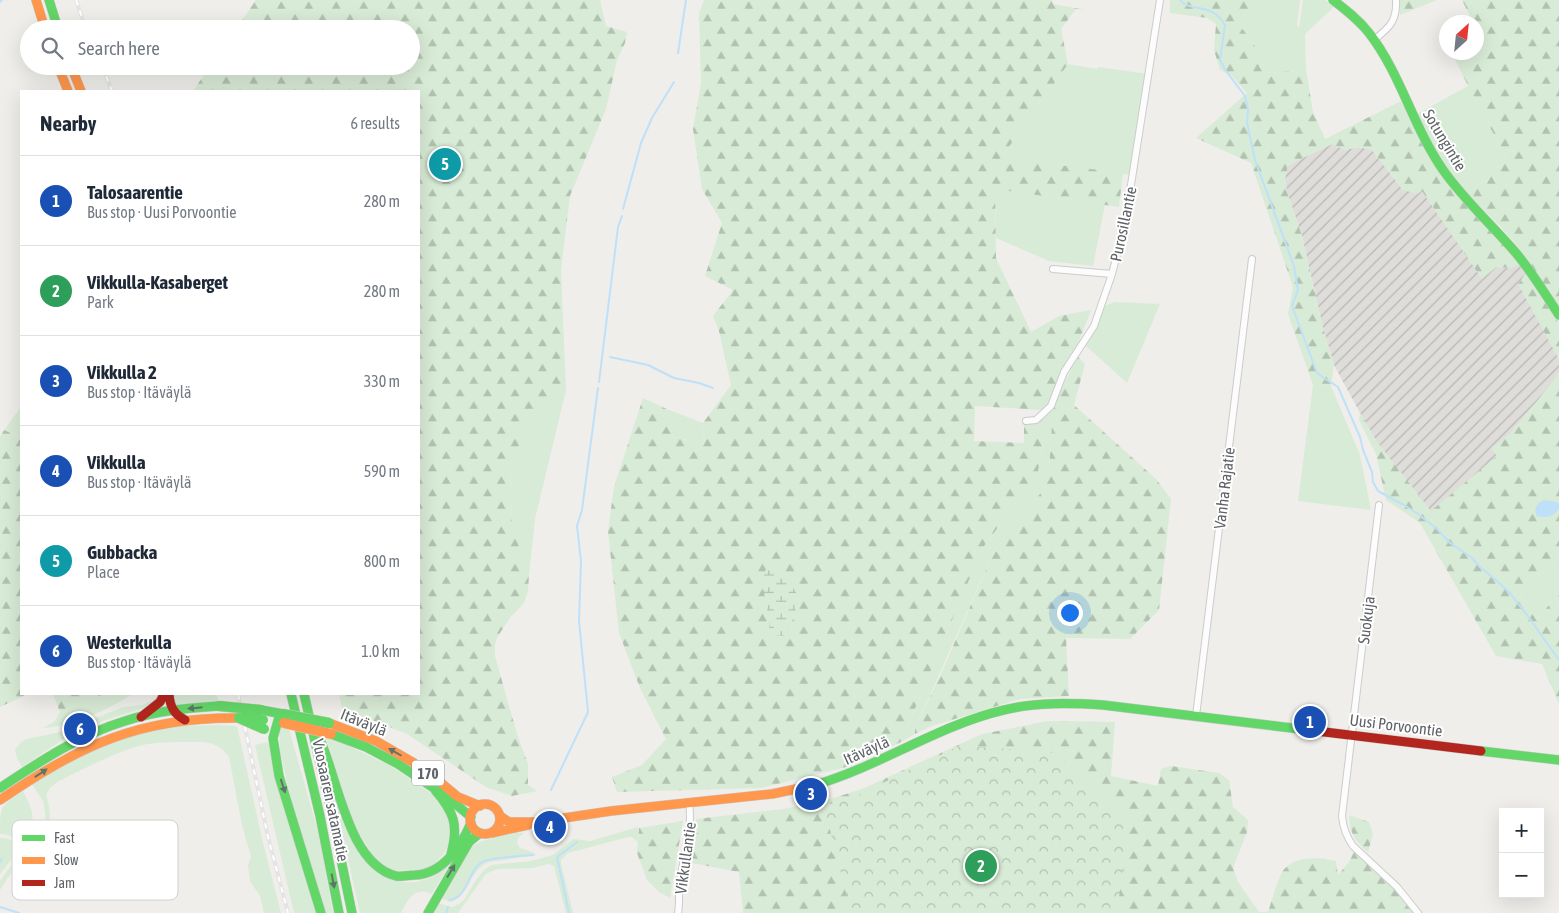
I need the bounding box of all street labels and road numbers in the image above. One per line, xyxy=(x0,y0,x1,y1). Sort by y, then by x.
street label: Sotungintie xyxy=(1419,106,1470,174)
street label: Purosillantie xyxy=(1106,185,1140,263)
street label: Vanha Rajatie xyxy=(1210,446,1239,530)
street label: Suokuja xyxy=(1354,595,1379,645)
street label: Itäväylä xyxy=(338,705,390,740)
street label: Uusi Porvoontie xyxy=(1349,710,1443,740)
street label: Itäväylä xyxy=(840,732,892,769)
street label: Vuosaaren satamatie xyxy=(309,737,353,863)
road number: 170 xyxy=(412,760,444,786)
street label: Vikkullantie xyxy=(671,821,699,895)

